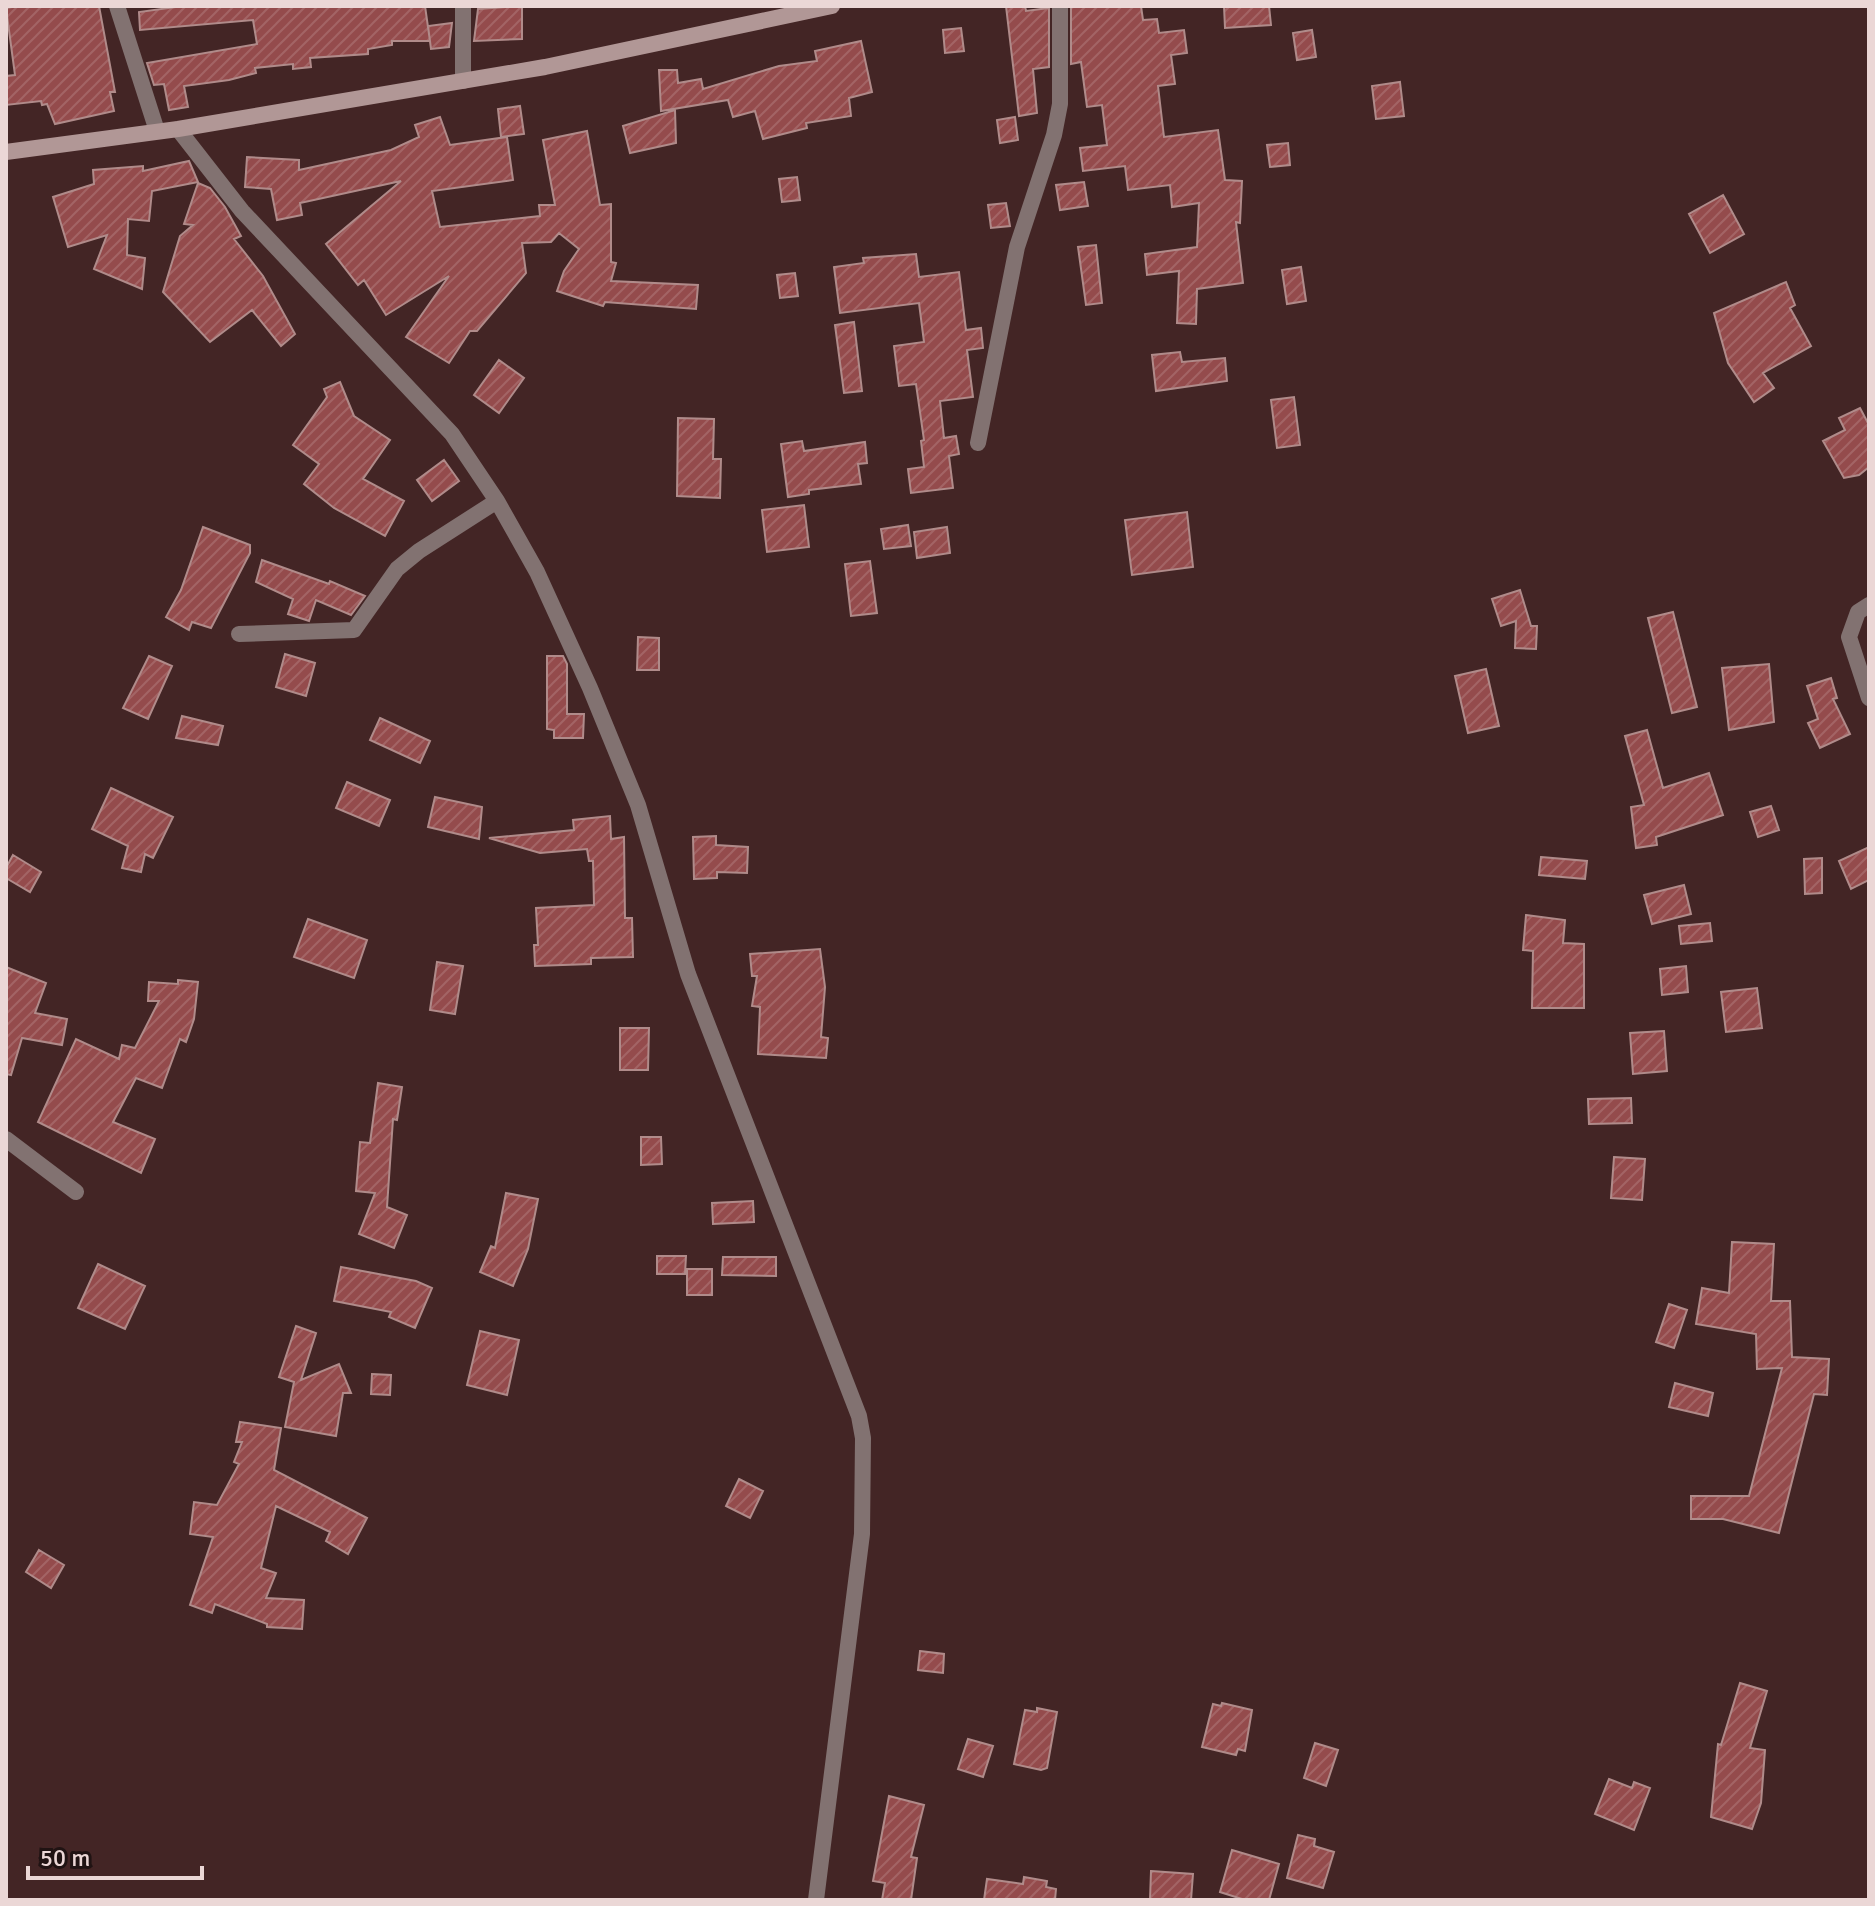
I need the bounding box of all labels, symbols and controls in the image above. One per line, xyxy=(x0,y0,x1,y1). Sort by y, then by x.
scale bar xyxy=(28,1830,202,1880)
text: 50 m xyxy=(40,1843,90,1873)

